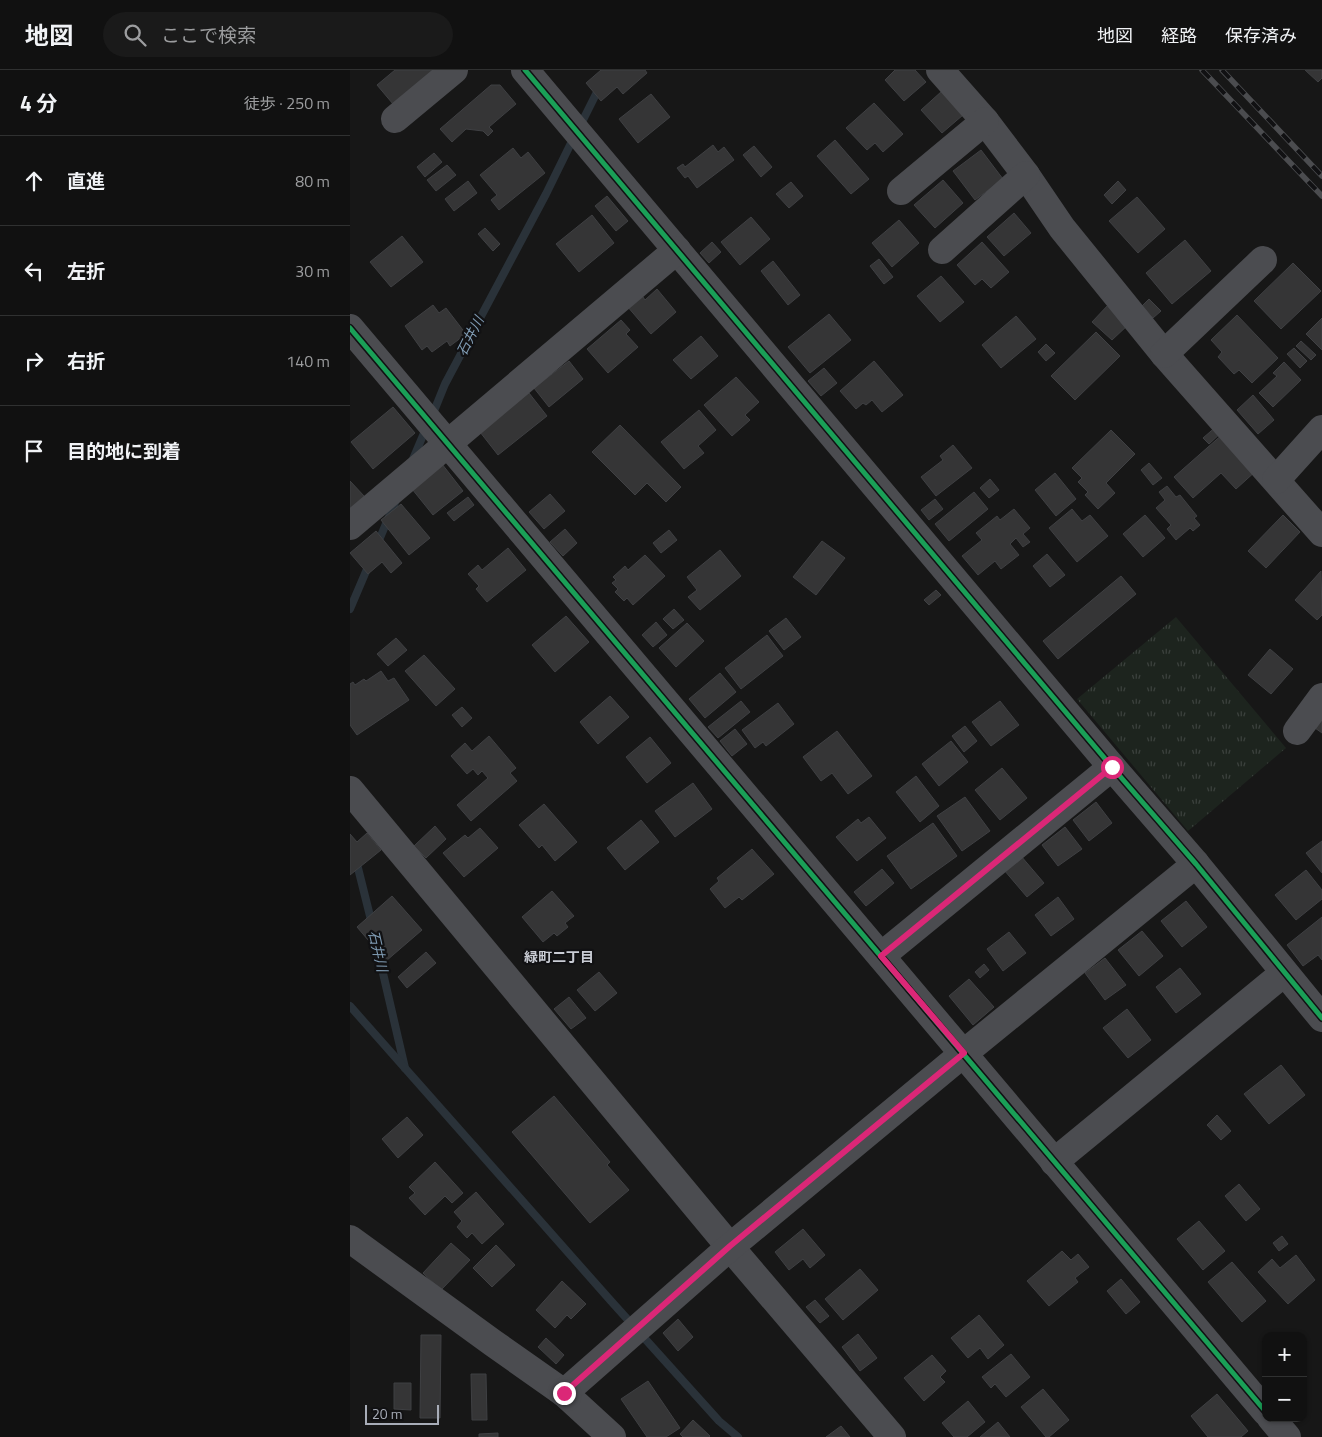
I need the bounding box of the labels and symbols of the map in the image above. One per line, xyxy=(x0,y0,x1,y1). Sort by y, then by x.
water label: 石井川 xyxy=(451,311,489,359)
route start xyxy=(1101,756,1124,779)
water label: 石井川 xyxy=(364,928,394,976)
district label: 緑町二丁目 xyxy=(524,946,594,967)
route end xyxy=(553,1382,576,1405)
scale bar xyxy=(365,1402,439,1425)

